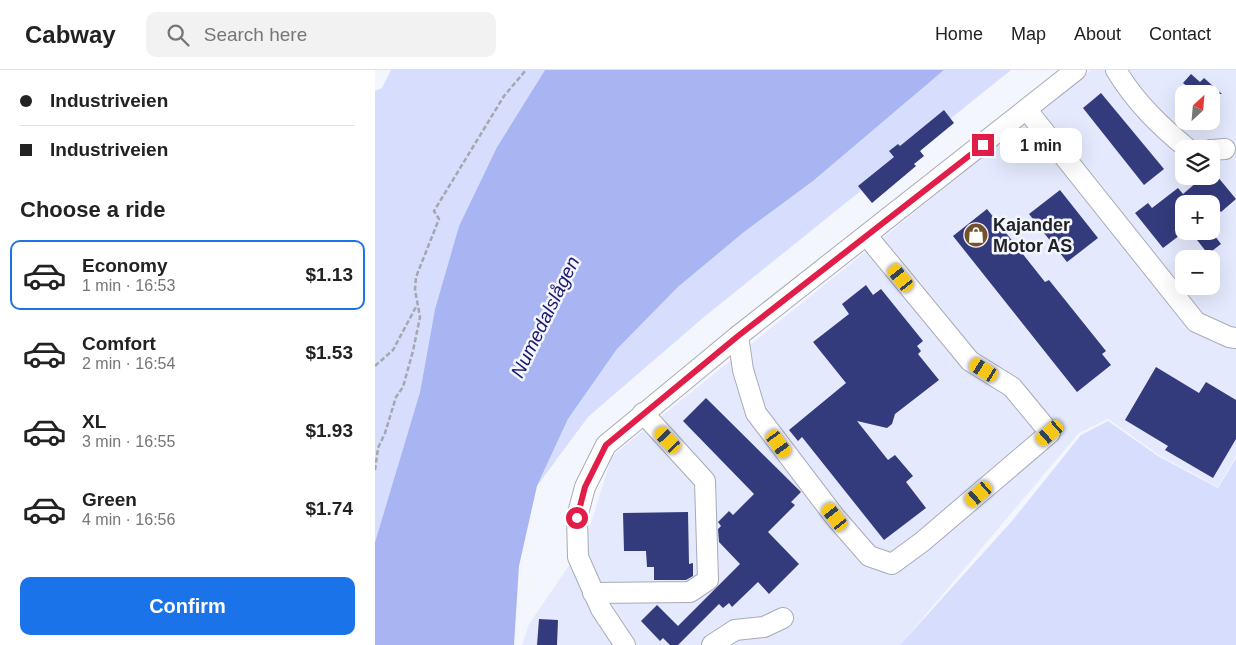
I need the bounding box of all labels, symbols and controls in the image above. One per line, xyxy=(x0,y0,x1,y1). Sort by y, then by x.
search box xyxy=(146,12,496,57)
text: Cabway xyxy=(25,21,116,48)
icon: search xyxy=(164,21,192,49)
text: Search here xyxy=(204,24,307,45)
text: Home xyxy=(935,24,983,44)
text: Map xyxy=(1011,24,1046,44)
text: About xyxy=(1074,24,1121,44)
text: Contact xyxy=(1149,24,1211,44)
north arrow xyxy=(1175,85,1220,130)
map controls xyxy=(1175,85,1220,295)
text: Industriveien xyxy=(50,90,168,111)
callout: 1 min xyxy=(1001,128,1083,162)
route end xyxy=(972,134,994,156)
text: 1 min xyxy=(1020,137,1062,154)
text: Industriveien xyxy=(50,139,168,160)
button: layers xyxy=(1175,140,1220,185)
button: + xyxy=(1175,195,1220,240)
text: Choose a ride xyxy=(20,197,165,222)
place label: Kajander Motor AS xyxy=(993,215,1072,256)
shop icon: Kajander Motor AS xyxy=(963,222,989,248)
button: − xyxy=(1175,250,1220,295)
icon: car xyxy=(22,253,67,298)
water label: Numedalslågen xyxy=(507,253,583,381)
text: Economy xyxy=(82,255,168,276)
car xyxy=(885,262,916,294)
text: $1.13 xyxy=(305,264,353,285)
text: 1 min · 16:53 xyxy=(82,277,175,294)
icon: car xyxy=(22,331,67,376)
text: Comfort xyxy=(82,333,156,354)
text: $1.53 xyxy=(305,342,353,363)
text: 2 min · 16:54 xyxy=(82,355,175,372)
car xyxy=(967,356,1000,384)
icon: car xyxy=(22,409,67,454)
text: XL xyxy=(82,411,106,432)
car xyxy=(1033,417,1066,449)
text: $1.93 xyxy=(305,420,353,441)
car xyxy=(652,424,683,456)
car xyxy=(764,427,793,461)
text: 3 min · 16:55 xyxy=(82,433,175,450)
car xyxy=(962,478,995,510)
icon: car xyxy=(22,487,67,532)
text: Green xyxy=(82,489,137,510)
text: $1.74 xyxy=(305,498,353,519)
car xyxy=(819,501,850,533)
route start xyxy=(566,507,588,529)
text: 4 min · 16:56 xyxy=(82,511,175,528)
button: Confirm xyxy=(20,577,355,635)

